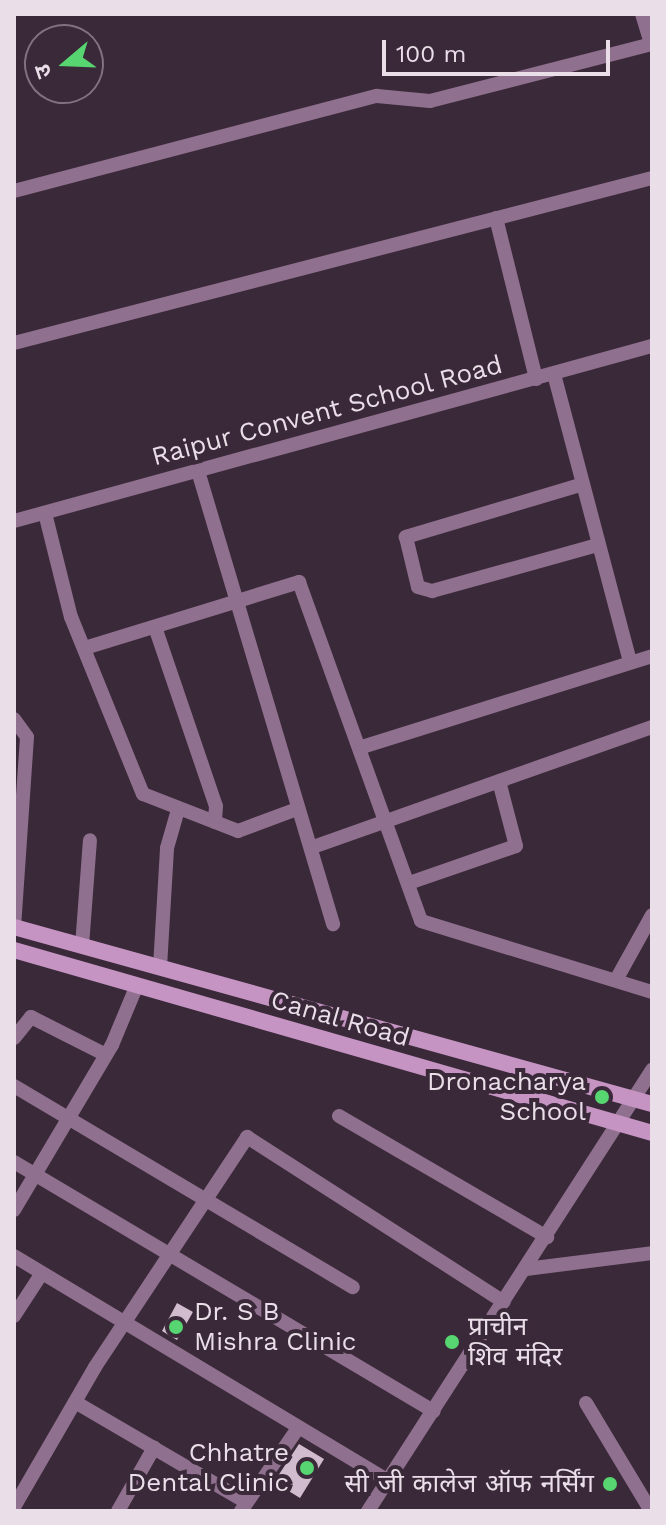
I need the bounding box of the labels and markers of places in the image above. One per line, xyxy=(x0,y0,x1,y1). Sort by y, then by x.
place label: Dronacharya School xyxy=(427,1066,586,1128)
marker: Dronacharya School xyxy=(593,1088,611,1106)
place label: Dr. S B Mishra Clinic xyxy=(194,1296,357,1358)
place label: प्राचीन शिव मंदिर xyxy=(468,1311,562,1372)
marker: Dr. S B Mishra Clinic xyxy=(165,1316,187,1338)
marker: प्राचीन शिव मंदिर xyxy=(443,1333,461,1351)
place label: Chhatre Dental Clinic xyxy=(127,1437,289,1498)
marker: Chhatre Dental Clinic xyxy=(296,1457,318,1479)
place label: सी जी कालेज ऑफ नर्सिंग xyxy=(345,1468,594,1500)
marker: सी जी कालेज ऑफ नर्सिंग xyxy=(601,1475,619,1493)

